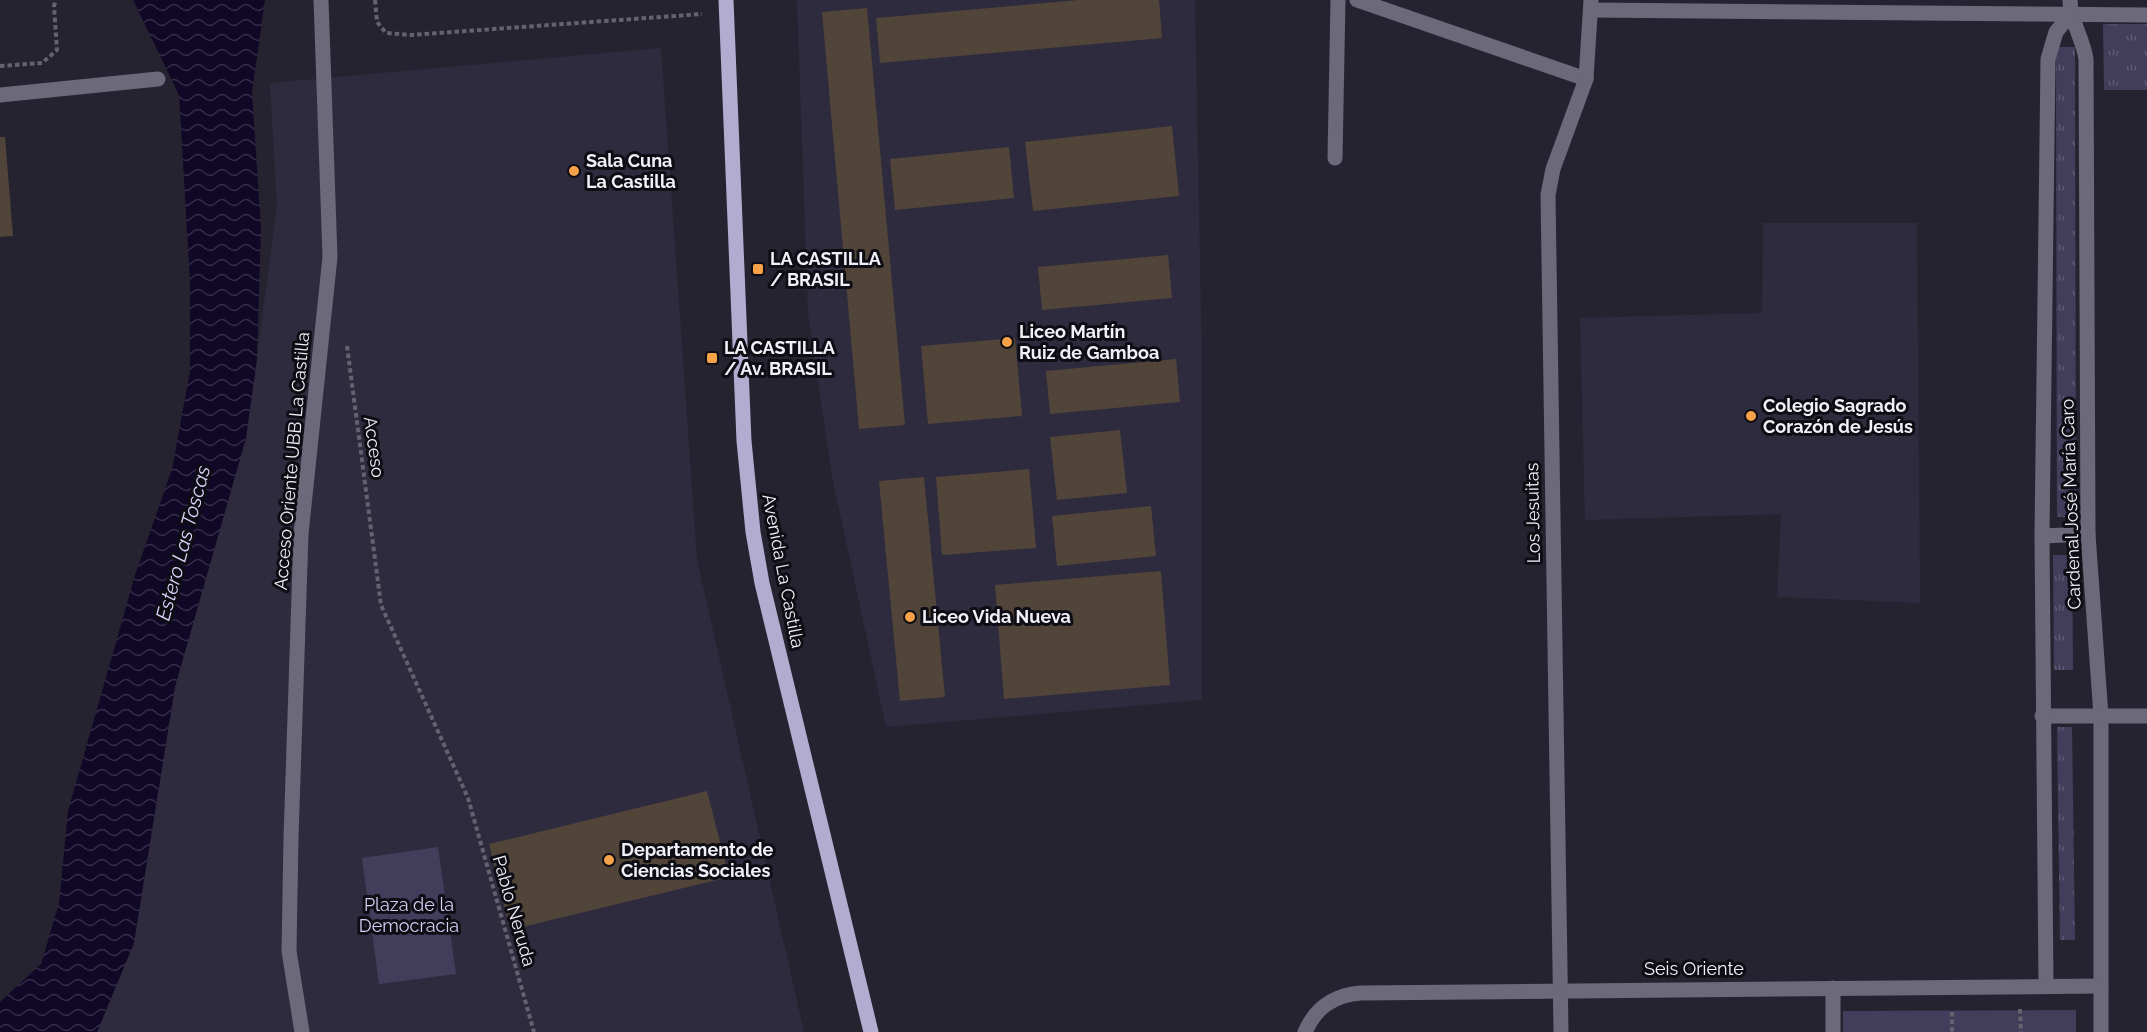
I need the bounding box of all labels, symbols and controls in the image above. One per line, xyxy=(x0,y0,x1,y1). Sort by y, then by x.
place label: Sala Cuna La Castilla xyxy=(586,150,676,192)
marker: Sala Cuna La Castilla xyxy=(567,164,581,178)
place label: LA CASTILLA / BRASIL xyxy=(770,248,882,290)
marker: LA CASTILLA / BRASIL xyxy=(751,262,765,276)
place label: Liceo Martín Ruiz de Gamboa xyxy=(1019,321,1159,363)
street label: Acceso Oriente UBB La Castilla xyxy=(270,331,313,591)
marker: Liceo Martín Ruiz de Gamboa xyxy=(1000,335,1014,349)
place label: LA CASTILLA / Av. BRASIL xyxy=(724,337,836,379)
marker: LA CASTILLA / Av. BRASIL xyxy=(705,351,719,365)
place label: Colegio Sagrado Corazón de Jesús xyxy=(1763,395,1913,437)
street label: Cardenal José María Caro xyxy=(2056,398,2085,610)
marker: Colegio Sagrado Corazón de Jesús xyxy=(1744,409,1758,423)
street label: Acceso xyxy=(360,415,389,479)
water label: Estero Las Toscas xyxy=(151,462,215,623)
street label: Los Jesuitas xyxy=(1521,462,1544,564)
street label: Avenida La Castilla xyxy=(758,492,809,650)
place label: Liceo Vida Nueva xyxy=(922,606,1071,627)
marker: Liceo Vida Nueva xyxy=(903,610,917,624)
place label: Departamento de Ciencias Sociales xyxy=(621,839,774,881)
street label: Pablo Neruda xyxy=(489,853,540,969)
marker: Departamento de Ciencias Sociales xyxy=(602,853,616,867)
park label: Plaza de la Democracia xyxy=(359,894,459,936)
street label: Seis Oriente xyxy=(1644,958,1744,979)

